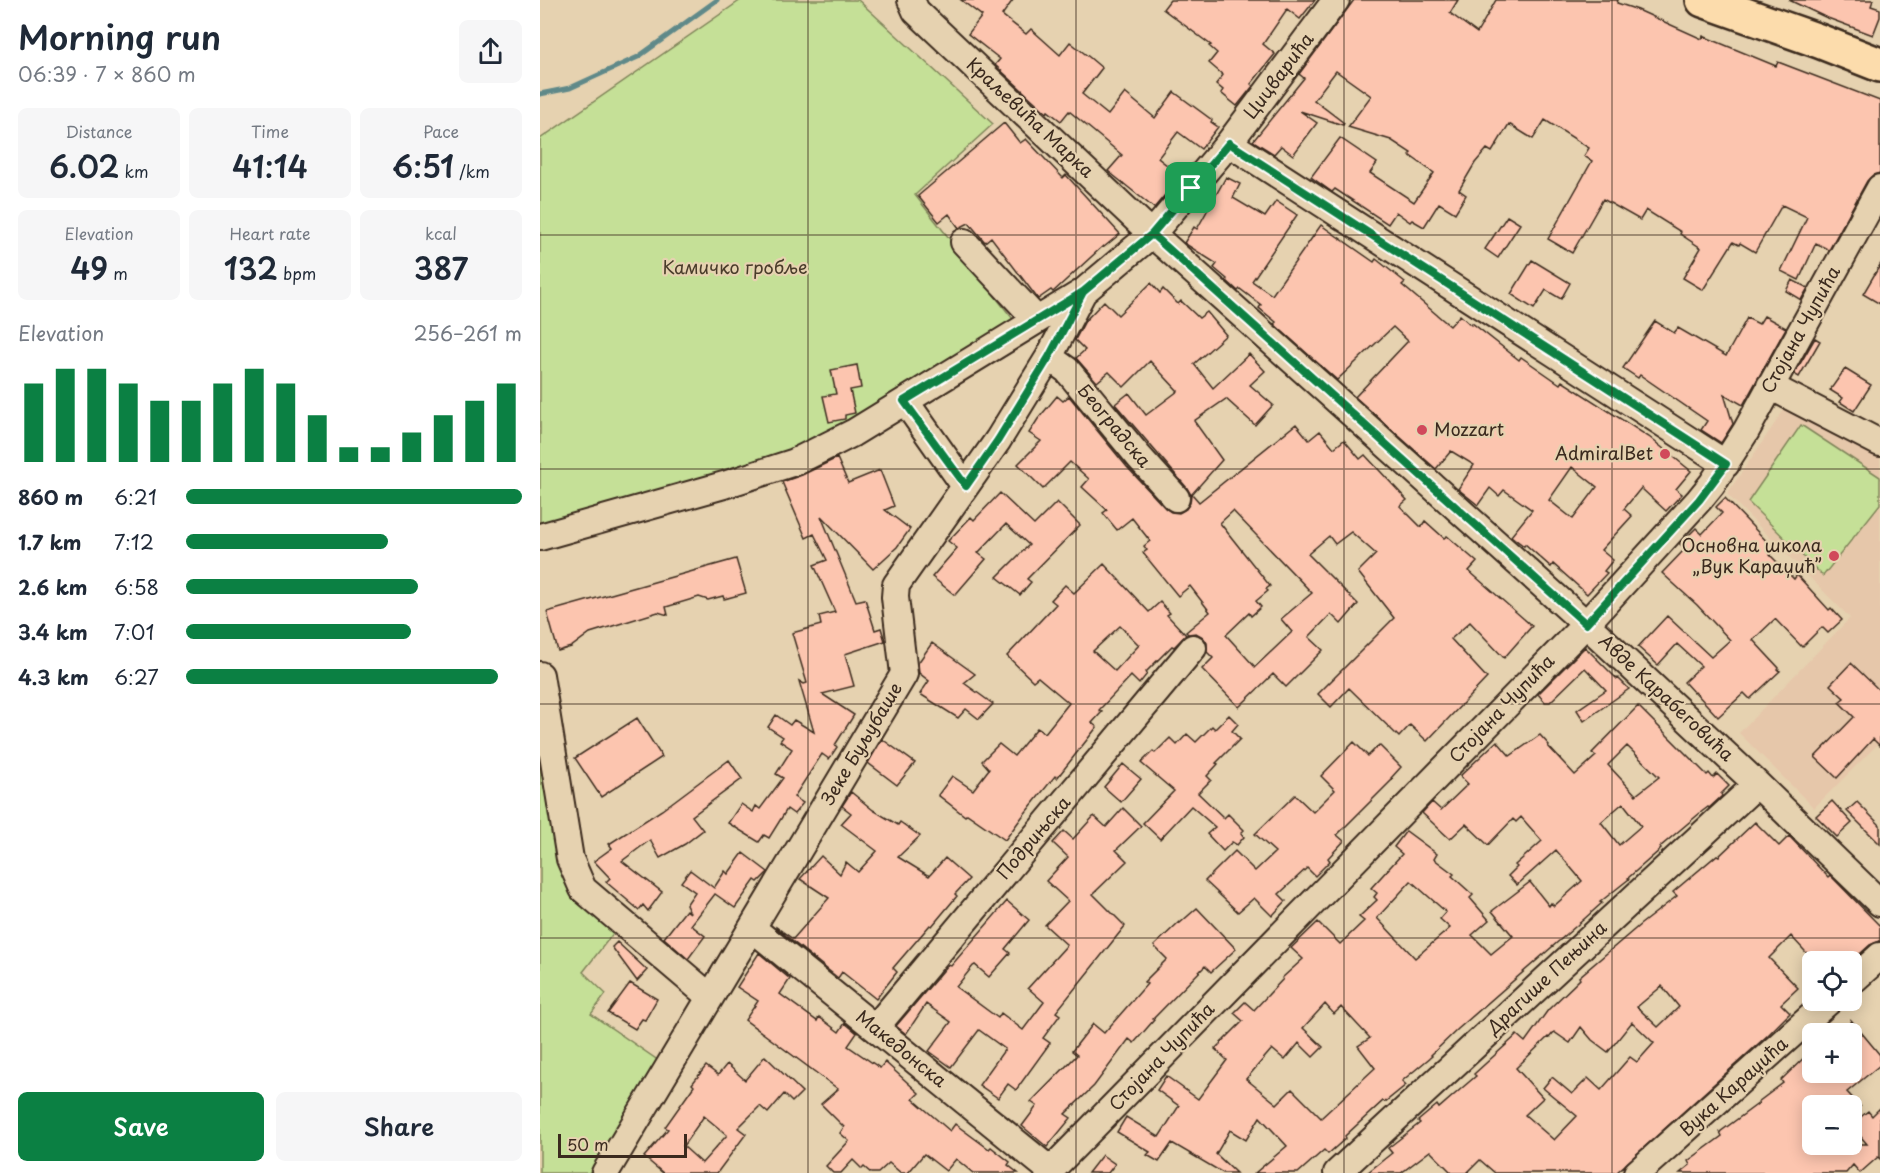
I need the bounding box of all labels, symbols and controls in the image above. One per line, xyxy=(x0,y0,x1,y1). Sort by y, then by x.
text: Morning run xyxy=(18,11,221,61)
button: share xyxy=(459,20,522,83)
street label: Цицварића xyxy=(1236,26,1320,124)
street label: Краљевића Марка xyxy=(961,51,1101,184)
text: 06:39 · 7 × 860 m xyxy=(18,59,196,89)
text: Distance xyxy=(65,119,133,143)
text: Time xyxy=(251,119,289,143)
text: Pace xyxy=(423,119,459,143)
text: 6.02 xyxy=(49,143,119,188)
text: 41:14 xyxy=(232,143,308,188)
text: 6:51 xyxy=(392,143,454,188)
text: km xyxy=(119,159,149,183)
text: /km xyxy=(454,159,490,183)
pin xyxy=(1165,162,1216,213)
icon: arrive xyxy=(1174,171,1207,204)
text: Elevation xyxy=(64,221,134,245)
text: Heart rate xyxy=(230,221,310,245)
text: kcal xyxy=(425,221,457,245)
text: 49 xyxy=(70,245,108,290)
text: 132 xyxy=(224,245,278,290)
text: 387 xyxy=(414,245,468,290)
park label: Камичко гробље xyxy=(662,253,808,280)
street label: Стојана Чупића xyxy=(1753,260,1846,398)
text: m xyxy=(108,261,128,285)
text: bpm xyxy=(278,261,316,285)
text: Elevation xyxy=(18,318,104,348)
text: 256–261 m xyxy=(413,318,522,348)
street label: Београдска xyxy=(1072,377,1159,473)
place label: Mozzart xyxy=(1434,415,1504,442)
marker: Mozzart xyxy=(1415,423,1429,437)
place label: AdmiralBet xyxy=(1555,439,1653,466)
marker: AdmiralBet xyxy=(1658,447,1672,461)
text: 860 m xyxy=(18,482,83,512)
text: 6:21 xyxy=(114,482,157,512)
text: 1.7 km xyxy=(18,527,81,557)
text: 7:12 xyxy=(114,527,154,557)
place label: Основна школа „Вук Караџић” xyxy=(1681,531,1823,579)
marker: Основна школа „Вук Караџић” xyxy=(1827,549,1841,563)
text: 2.6 km xyxy=(18,572,87,602)
text: 6:58 xyxy=(114,572,159,602)
text: 3.4 km xyxy=(18,617,88,647)
text: 7:01 xyxy=(114,617,154,647)
street label: Авде Карабеговића xyxy=(1593,627,1741,767)
street label: Стојана Чупића xyxy=(1442,647,1561,768)
text: 4.3 km xyxy=(18,662,89,692)
text: 6:27 xyxy=(114,662,159,692)
street label: Зеке Буљубаше xyxy=(813,677,908,810)
street label: Подрињска xyxy=(990,789,1076,885)
street label: Драгише Пењина xyxy=(1479,914,1613,1041)
map controls xyxy=(1802,951,1862,1155)
button: locate xyxy=(1802,951,1862,1011)
street label: Стојана Чупића xyxy=(1102,995,1221,1116)
street label: Македонска xyxy=(851,1003,954,1093)
button: + xyxy=(1802,1023,1862,1083)
street label: Вука Караџића xyxy=(1673,1029,1794,1142)
button: Save xyxy=(18,1092,264,1161)
button: Share xyxy=(276,1092,522,1161)
button: − xyxy=(1802,1095,1862,1155)
scale bar xyxy=(558,1131,687,1158)
text: 50 m xyxy=(567,1132,608,1156)

